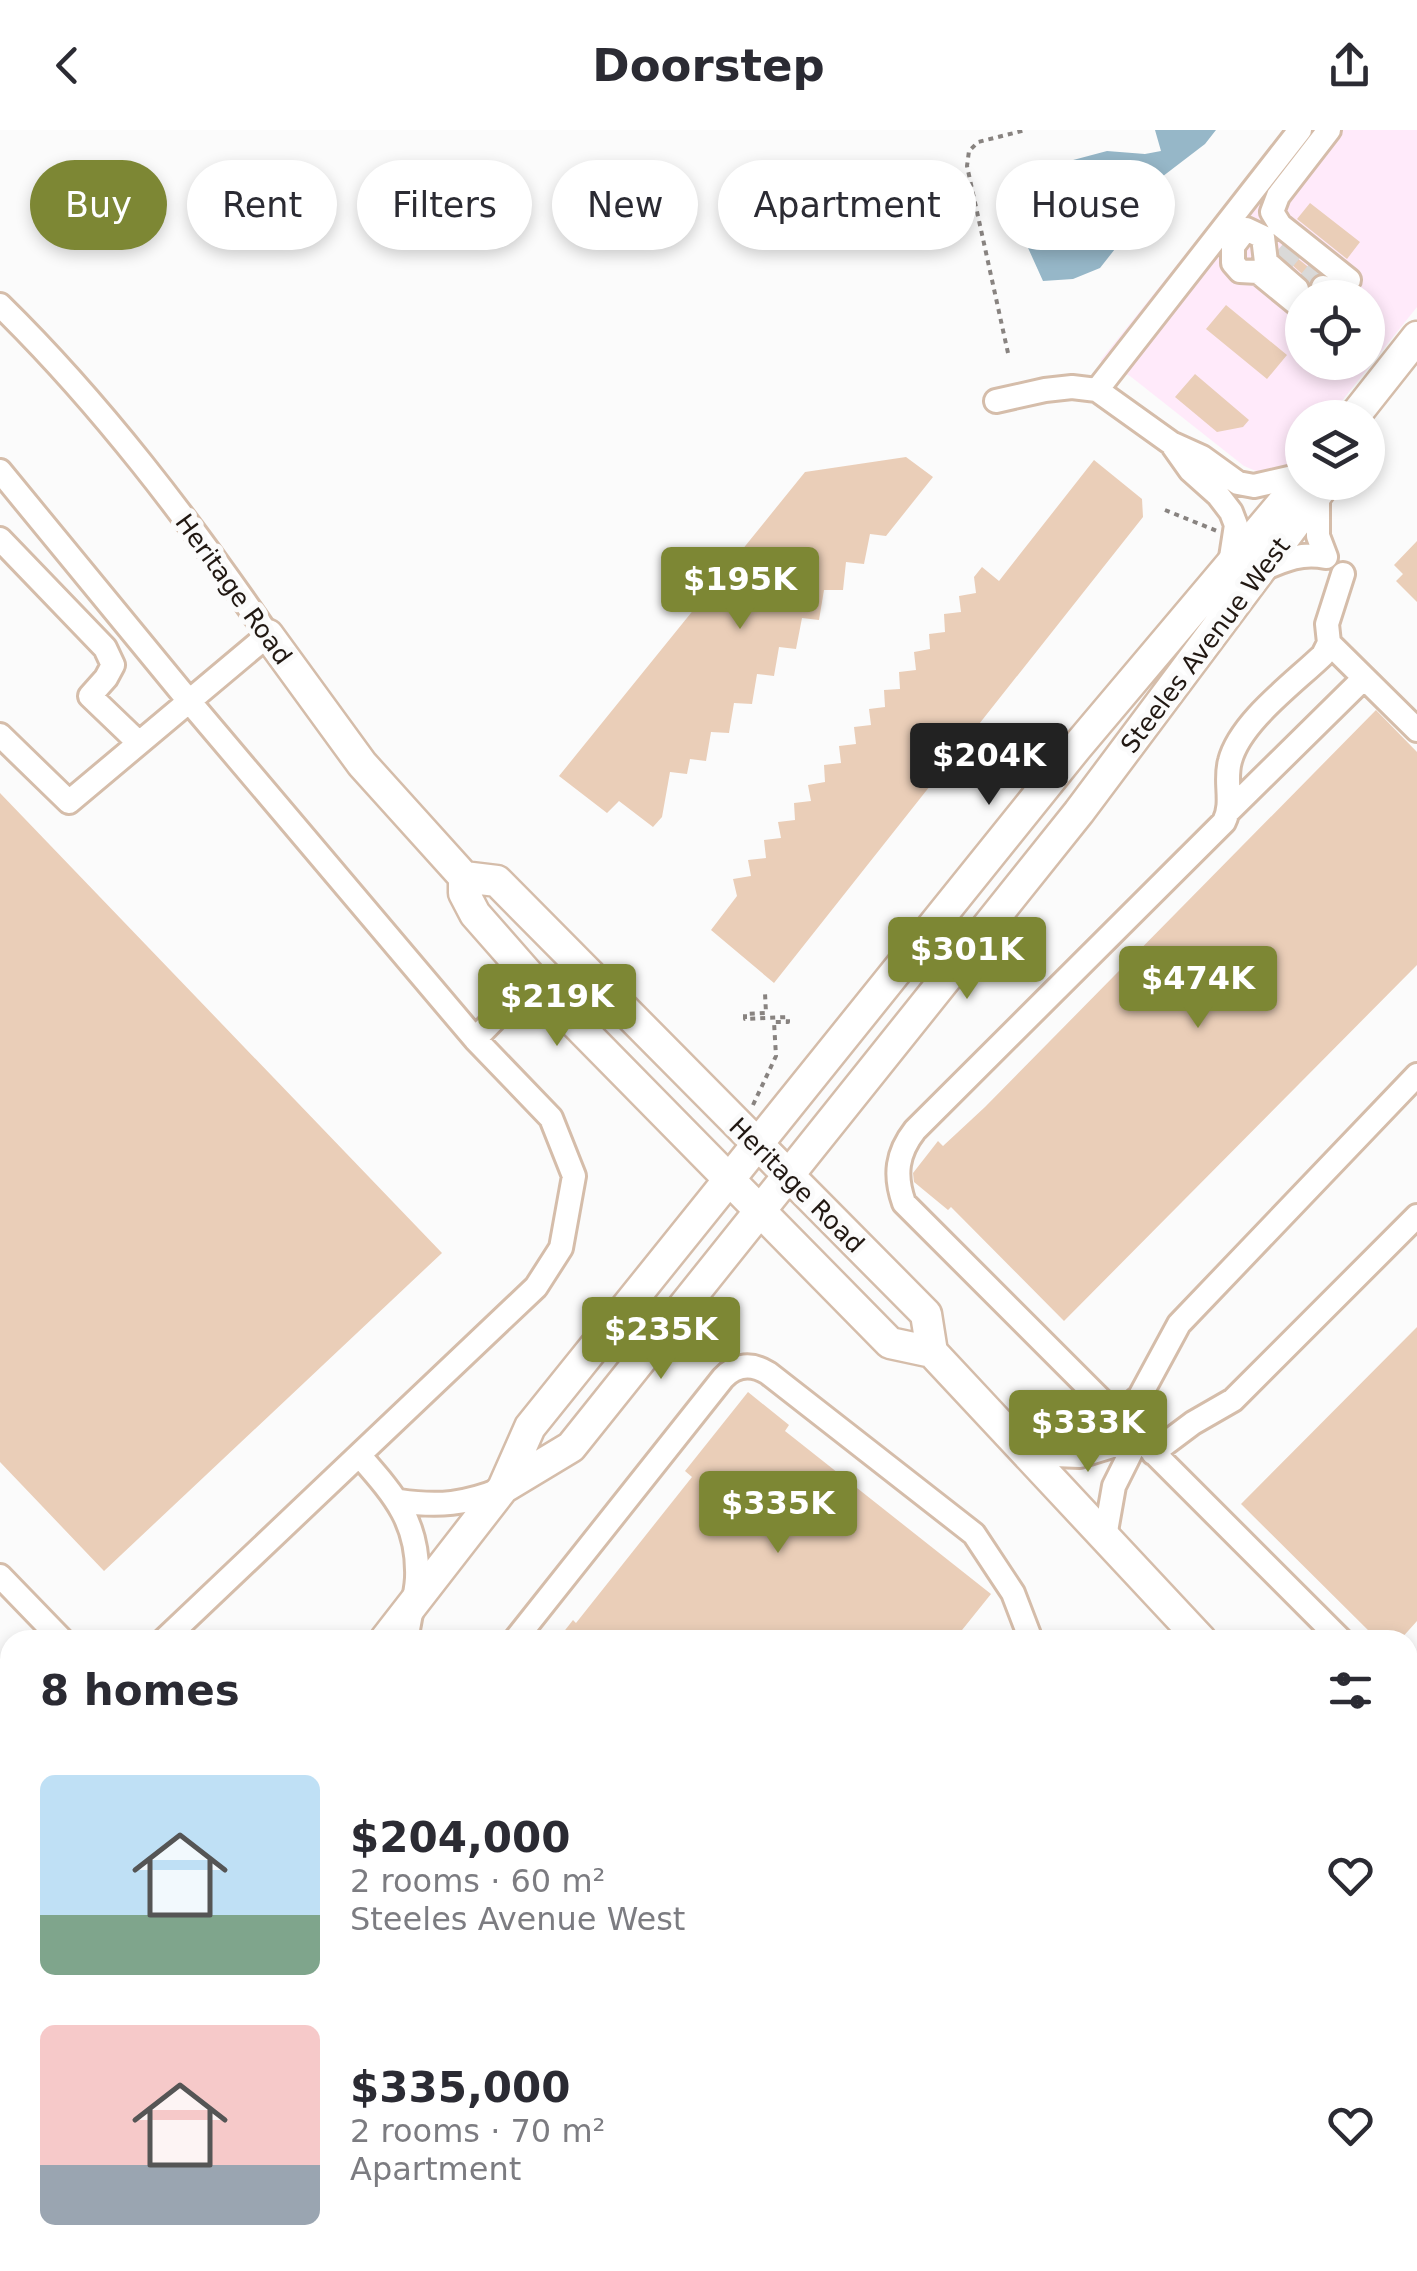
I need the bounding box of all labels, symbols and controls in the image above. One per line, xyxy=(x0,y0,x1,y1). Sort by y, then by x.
icon: back xyxy=(40,38,95,93)
icon: share xyxy=(1322,38,1377,93)
text: Doorstep xyxy=(592,39,825,92)
chip: Buy xyxy=(30,160,167,250)
chip: Rent xyxy=(187,160,337,250)
chip: Filters xyxy=(357,160,532,250)
chip: New xyxy=(552,160,698,250)
chip: Apartment xyxy=(718,160,976,250)
chip: House xyxy=(996,160,1175,250)
map controls xyxy=(1285,280,1385,500)
button: locate xyxy=(1285,280,1385,380)
button: layers xyxy=(1285,400,1385,500)
street label: Heritage Road xyxy=(169,509,298,670)
street label: Steeles Avenue West xyxy=(1115,532,1296,759)
pin: $195K xyxy=(670,547,810,632)
text: $195K xyxy=(683,560,797,598)
pin: $204K xyxy=(919,723,1059,808)
text: $204K xyxy=(932,736,1046,774)
pin: $301K xyxy=(897,917,1037,1002)
text: $301K xyxy=(910,930,1024,968)
pin: $474K xyxy=(1128,946,1268,1031)
text: $474K xyxy=(1141,959,1255,997)
pin: $219K xyxy=(487,964,627,1049)
text: $219K xyxy=(500,977,614,1015)
street label: Heritage Road xyxy=(723,1112,870,1259)
pin: $235K xyxy=(591,1297,731,1382)
text: $235K xyxy=(604,1310,718,1348)
pin: $333K xyxy=(1018,1390,1158,1475)
text: $333K xyxy=(1031,1403,1145,1441)
pin: $335K xyxy=(708,1471,848,1556)
text: $335K xyxy=(721,1484,835,1522)
icon: filters xyxy=(1323,1663,1378,1718)
text: 8 homes xyxy=(40,1666,240,1715)
text: $204,000 xyxy=(350,1813,571,1862)
icon: home xyxy=(120,1815,240,1935)
icon: heart xyxy=(1323,1848,1378,1903)
text: 2 rooms · 60 m² xyxy=(350,1862,605,1900)
text: Steeles Avenue West xyxy=(350,1900,685,1938)
text: $335,000 xyxy=(350,2063,571,2112)
icon: home xyxy=(120,2065,240,2185)
icon: heart xyxy=(1323,2098,1378,2153)
text: 2 rooms · 70 m² xyxy=(350,2112,605,2150)
text: Apartment xyxy=(350,2150,521,2188)

